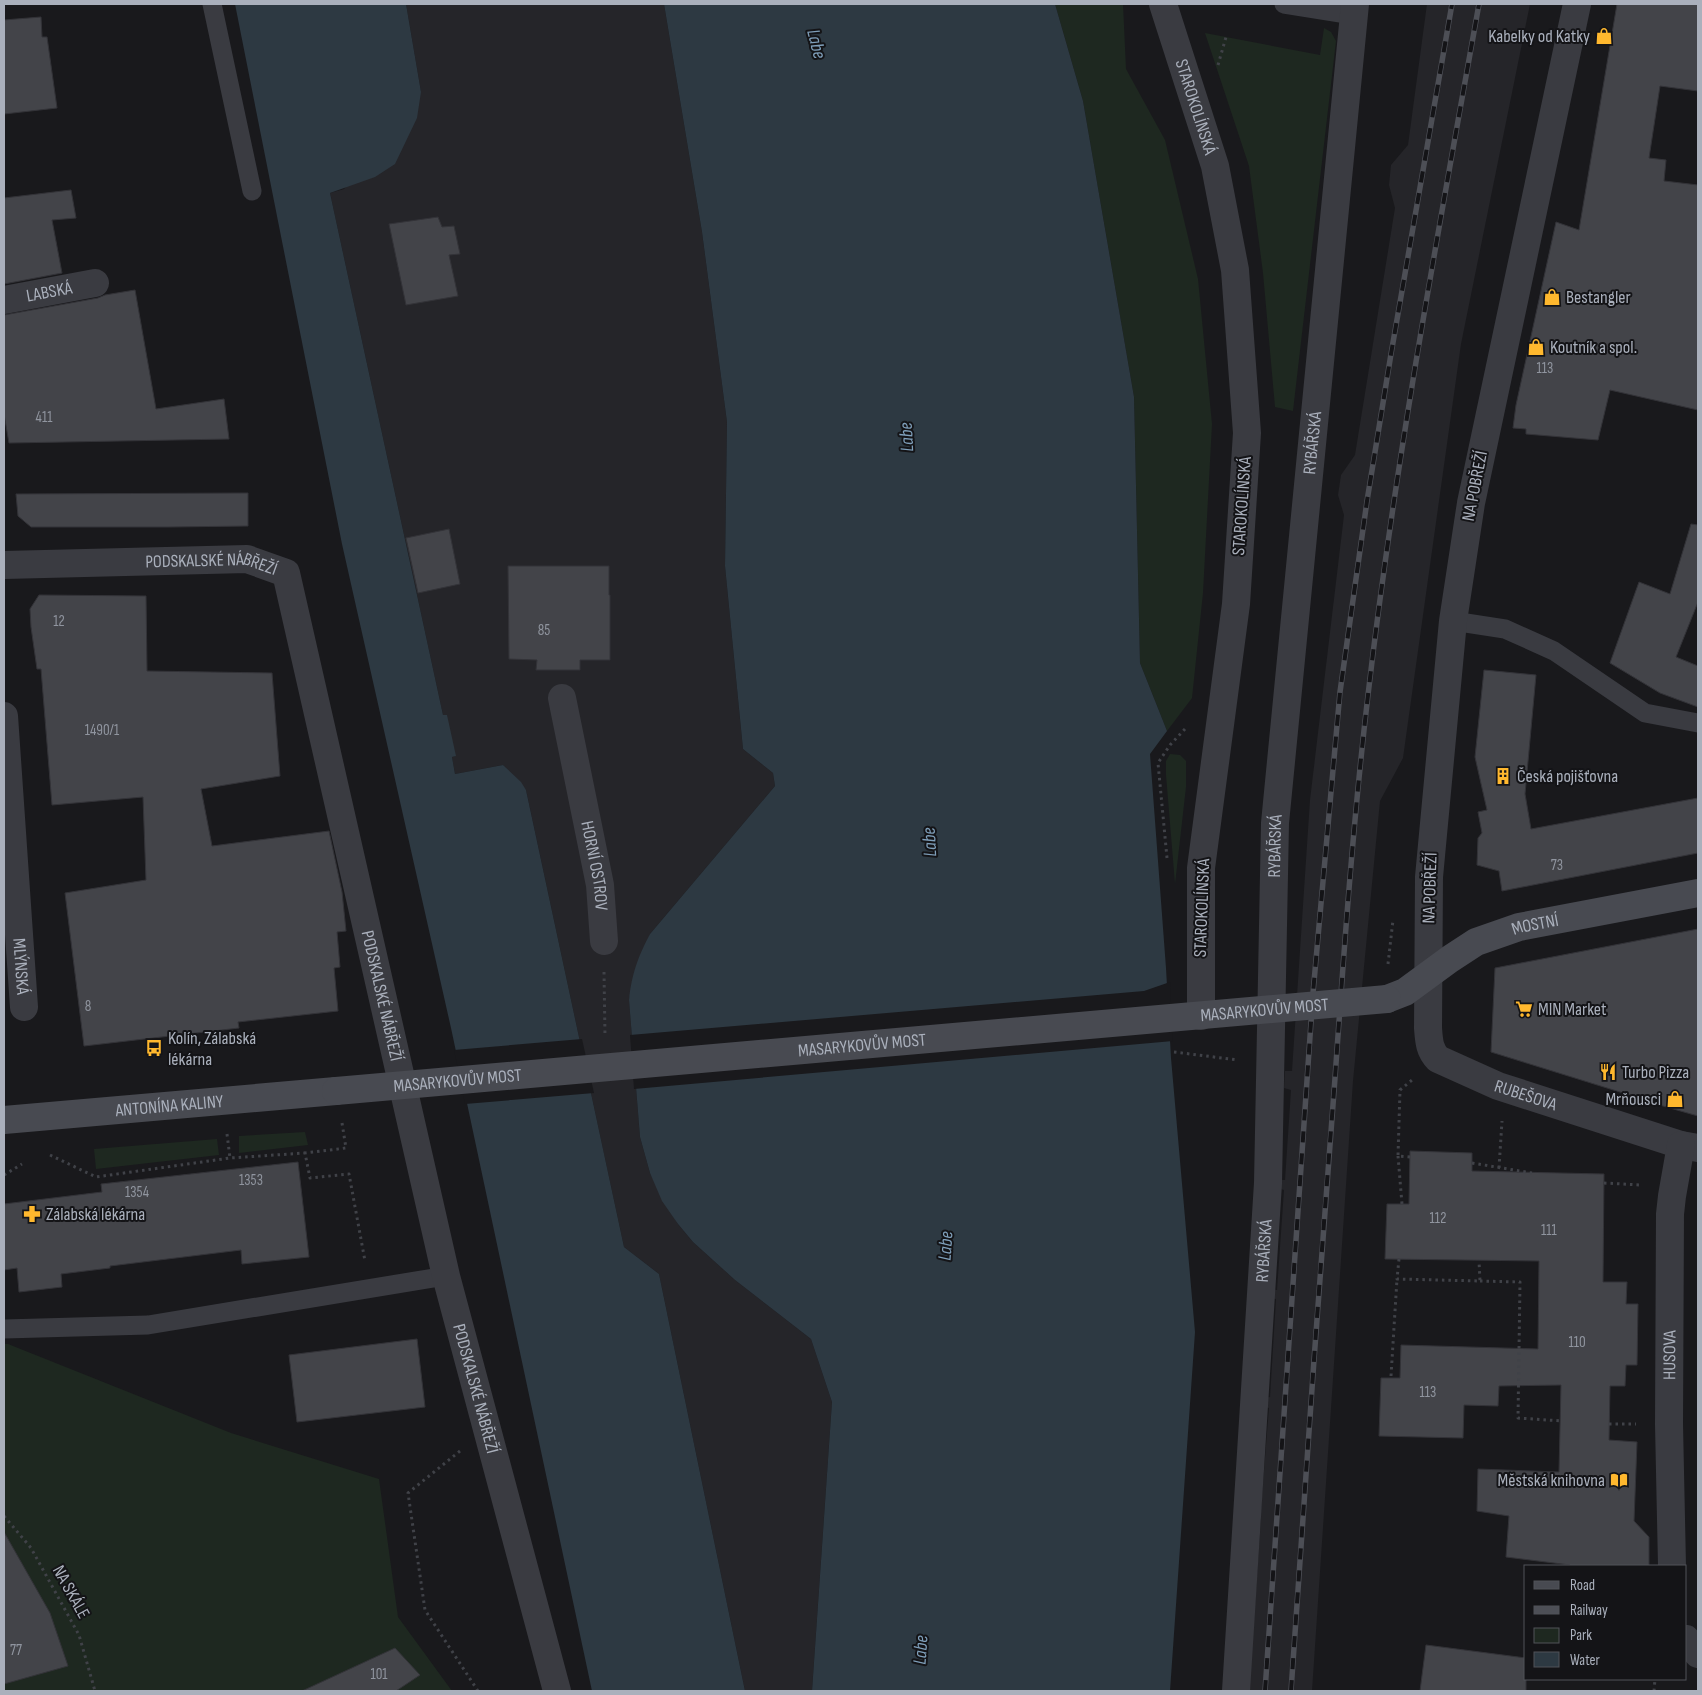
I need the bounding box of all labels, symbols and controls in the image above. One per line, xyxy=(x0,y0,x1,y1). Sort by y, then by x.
place label: Kabelky od Katky xyxy=(1488,26,1590,47)
shop icon: Kabelky od Katky xyxy=(1594,26,1614,46)
water label: Labe xyxy=(801,27,831,62)
street label: STAROKOLÍNSKÁ xyxy=(1171,57,1221,157)
street label: LABSKÁ xyxy=(25,277,74,306)
shop icon: Bestangler xyxy=(1542,287,1562,307)
place label: Bestangler xyxy=(1566,287,1631,308)
shop icon: Koutník a spol. xyxy=(1526,337,1546,357)
place label: Koutník a spol. xyxy=(1550,337,1637,358)
house number: 113 xyxy=(1537,359,1553,378)
house number: 411 xyxy=(36,408,53,427)
street label: RYBÁŘSKÁ xyxy=(1299,410,1326,475)
water label: Labe xyxy=(895,421,919,452)
street label: NA POBŘEŽÍ xyxy=(1458,449,1492,523)
street label: STAROKOLÍNSKÁ xyxy=(1228,456,1256,556)
street label: PODSKALSKÉ NÁBŘEŽÍ xyxy=(145,548,281,580)
house number: 12 xyxy=(53,612,65,631)
house number: 85 xyxy=(538,621,550,640)
house number: 1490/1 xyxy=(85,721,120,740)
building icon: Česká pojišťovna xyxy=(1493,766,1513,786)
place label: Česká pojišťovna xyxy=(1517,766,1618,787)
street label: RYBÁŘSKÁ xyxy=(1263,813,1286,878)
street label: HORNÍ OSTROV xyxy=(577,819,612,911)
water label: Labe xyxy=(918,826,942,857)
street label: NA POBŘEŽÍ xyxy=(1418,852,1442,924)
house number: 73 xyxy=(1551,856,1563,875)
street label: STAROKOLÍNSKÁ xyxy=(1190,858,1214,958)
street label: MOSTNÍ xyxy=(1509,909,1560,939)
street label: PODSKALSKÉ NÁBŘEŽÍ xyxy=(357,928,407,1063)
street label: MLÝNSKÁ xyxy=(9,937,34,996)
street label: MASARYKOVŮV MOST xyxy=(1200,994,1329,1026)
house number: 8 xyxy=(85,997,91,1016)
supermarket icon: MIN Market xyxy=(1514,999,1534,1019)
place label: MIN Market xyxy=(1538,999,1607,1020)
place label: Kolín, Zálabská lékárna xyxy=(168,1028,256,1070)
street label: MASARYKOVŮV MOST xyxy=(797,1029,927,1061)
bus stop icon: Kolín, Zálabská lékárna xyxy=(144,1038,164,1058)
restaurant icon: Turbo Pizza xyxy=(1598,1062,1618,1082)
place label: Turbo Pizza xyxy=(1622,1062,1689,1083)
street label: MASARYKOVŮV MOST xyxy=(393,1064,522,1096)
street label: RUBEŠOVA xyxy=(1492,1075,1560,1115)
place label: Mrňousci xyxy=(1605,1089,1661,1110)
shop icon: Mrňousci xyxy=(1665,1089,1685,1109)
street label: ANTONÍNA KALINY xyxy=(113,1090,225,1121)
house number: 1353 xyxy=(239,1171,263,1190)
house number: 1354 xyxy=(125,1183,149,1202)
pharmacy icon: Zálabská lékárna xyxy=(22,1204,42,1224)
place label: Zálabská lékárna xyxy=(46,1204,145,1225)
house number: 112 xyxy=(1430,1209,1446,1228)
street label: RYBÁŘSKÁ xyxy=(1251,1218,1276,1283)
house number: 111 xyxy=(1541,1221,1558,1240)
water label: Labe xyxy=(933,1230,959,1262)
street label: PODSKALSKÉ NÁBŘEŽÍ xyxy=(449,1321,504,1456)
street label: HUSOVA xyxy=(1659,1330,1680,1380)
house number: 110 xyxy=(1568,1333,1586,1352)
house number: 113 xyxy=(1420,1383,1436,1402)
place label: Městská knihovna xyxy=(1498,1470,1605,1491)
library icon: Městská knihovna xyxy=(1609,1470,1629,1490)
street label: NA SKÁLE xyxy=(48,1562,94,1622)
legend xyxy=(1524,1565,1687,1680)
text: Road xyxy=(1570,1576,1595,1595)
text: Railway xyxy=(1570,1601,1608,1620)
text: Park xyxy=(1570,1626,1592,1645)
water label: Labe xyxy=(908,1634,934,1666)
house number: 77 xyxy=(10,1641,22,1660)
text: Water xyxy=(1570,1651,1601,1670)
house number: 101 xyxy=(370,1665,388,1684)

